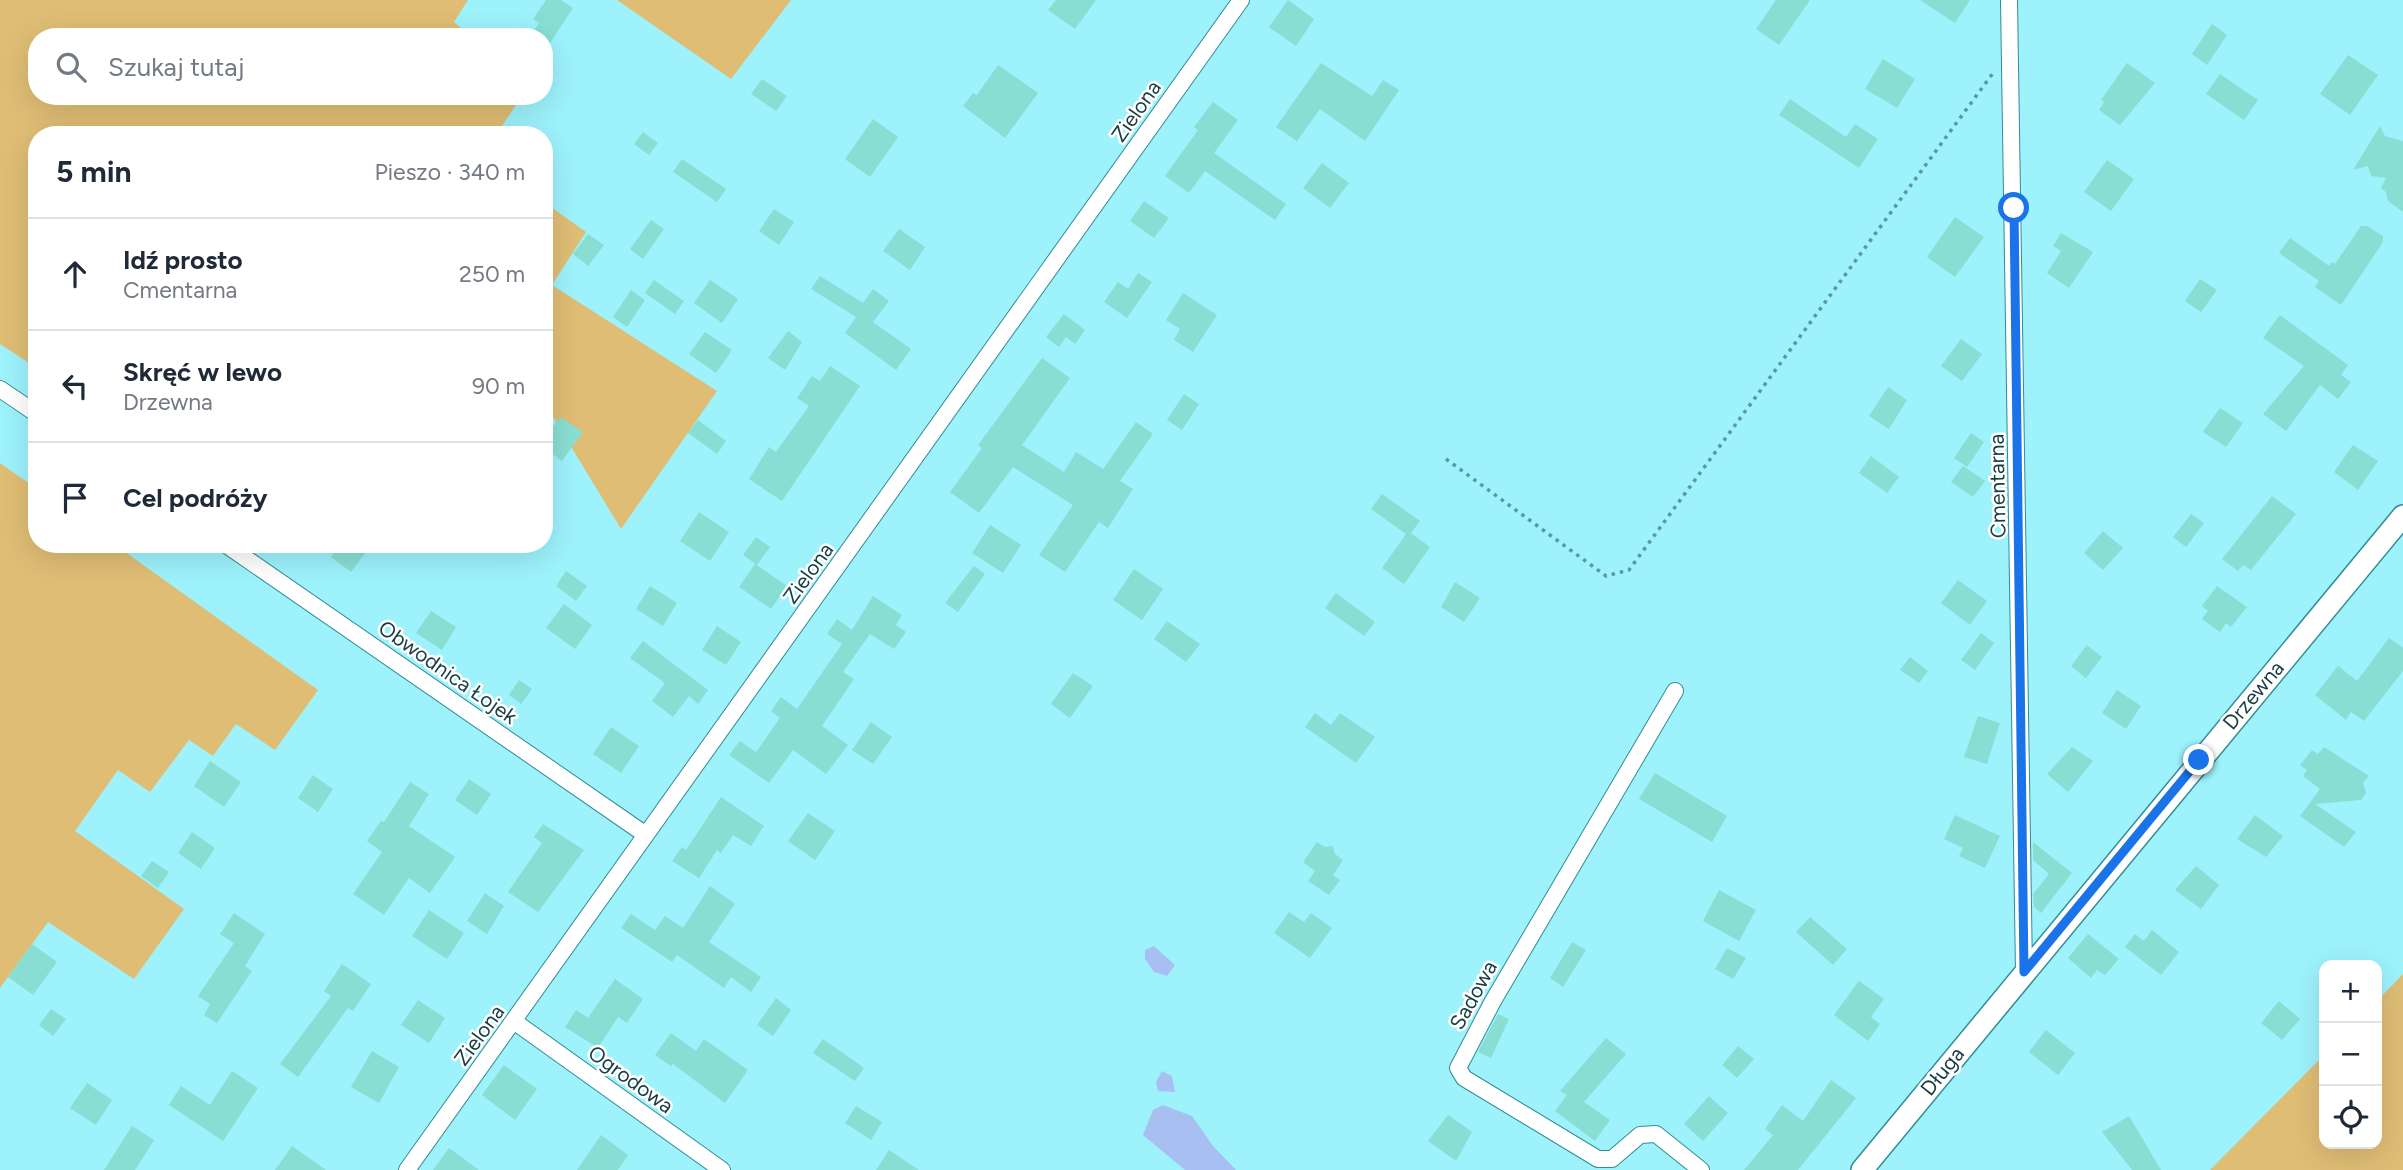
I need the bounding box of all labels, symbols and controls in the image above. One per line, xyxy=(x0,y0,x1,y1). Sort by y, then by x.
search box xyxy=(28,28,553,105)
icon: search xyxy=(52,48,90,86)
text: Szukaj tutaj xyxy=(108,51,245,83)
street label: Zielona xyxy=(1106,76,1166,146)
text: 5 min xyxy=(56,153,132,190)
text: Pieszo · 340 m xyxy=(374,158,525,186)
route start xyxy=(1998,192,2029,223)
text: Idź prosto xyxy=(123,244,243,276)
icon: ahead xyxy=(56,255,94,293)
text: 250 m xyxy=(459,260,525,288)
text: Cmentarna xyxy=(123,276,237,304)
text: Skręć w lewo xyxy=(123,356,282,388)
icon: left xyxy=(56,367,94,405)
text: 90 m xyxy=(472,372,525,400)
text: Drzewna xyxy=(123,388,213,416)
street label: Cmentarna xyxy=(1984,434,2010,538)
icon: arrive xyxy=(56,479,94,517)
text: Cel podróży xyxy=(123,482,267,514)
street label: Zielona xyxy=(778,538,838,608)
street label: Obwodnica Łojek xyxy=(374,615,523,730)
street label: Drzewna xyxy=(2217,656,2289,734)
route end xyxy=(2183,744,2214,775)
street label: Sadowa xyxy=(1444,956,1502,1034)
map controls xyxy=(2319,960,2382,1149)
button: + xyxy=(2319,960,2382,1023)
street label: Zielona xyxy=(449,1000,509,1070)
button: − xyxy=(2319,1023,2382,1086)
street label: Ogrodowa xyxy=(584,1040,678,1118)
street label: Długa xyxy=(1915,1042,1969,1100)
button: locate xyxy=(2319,1086,2382,1149)

